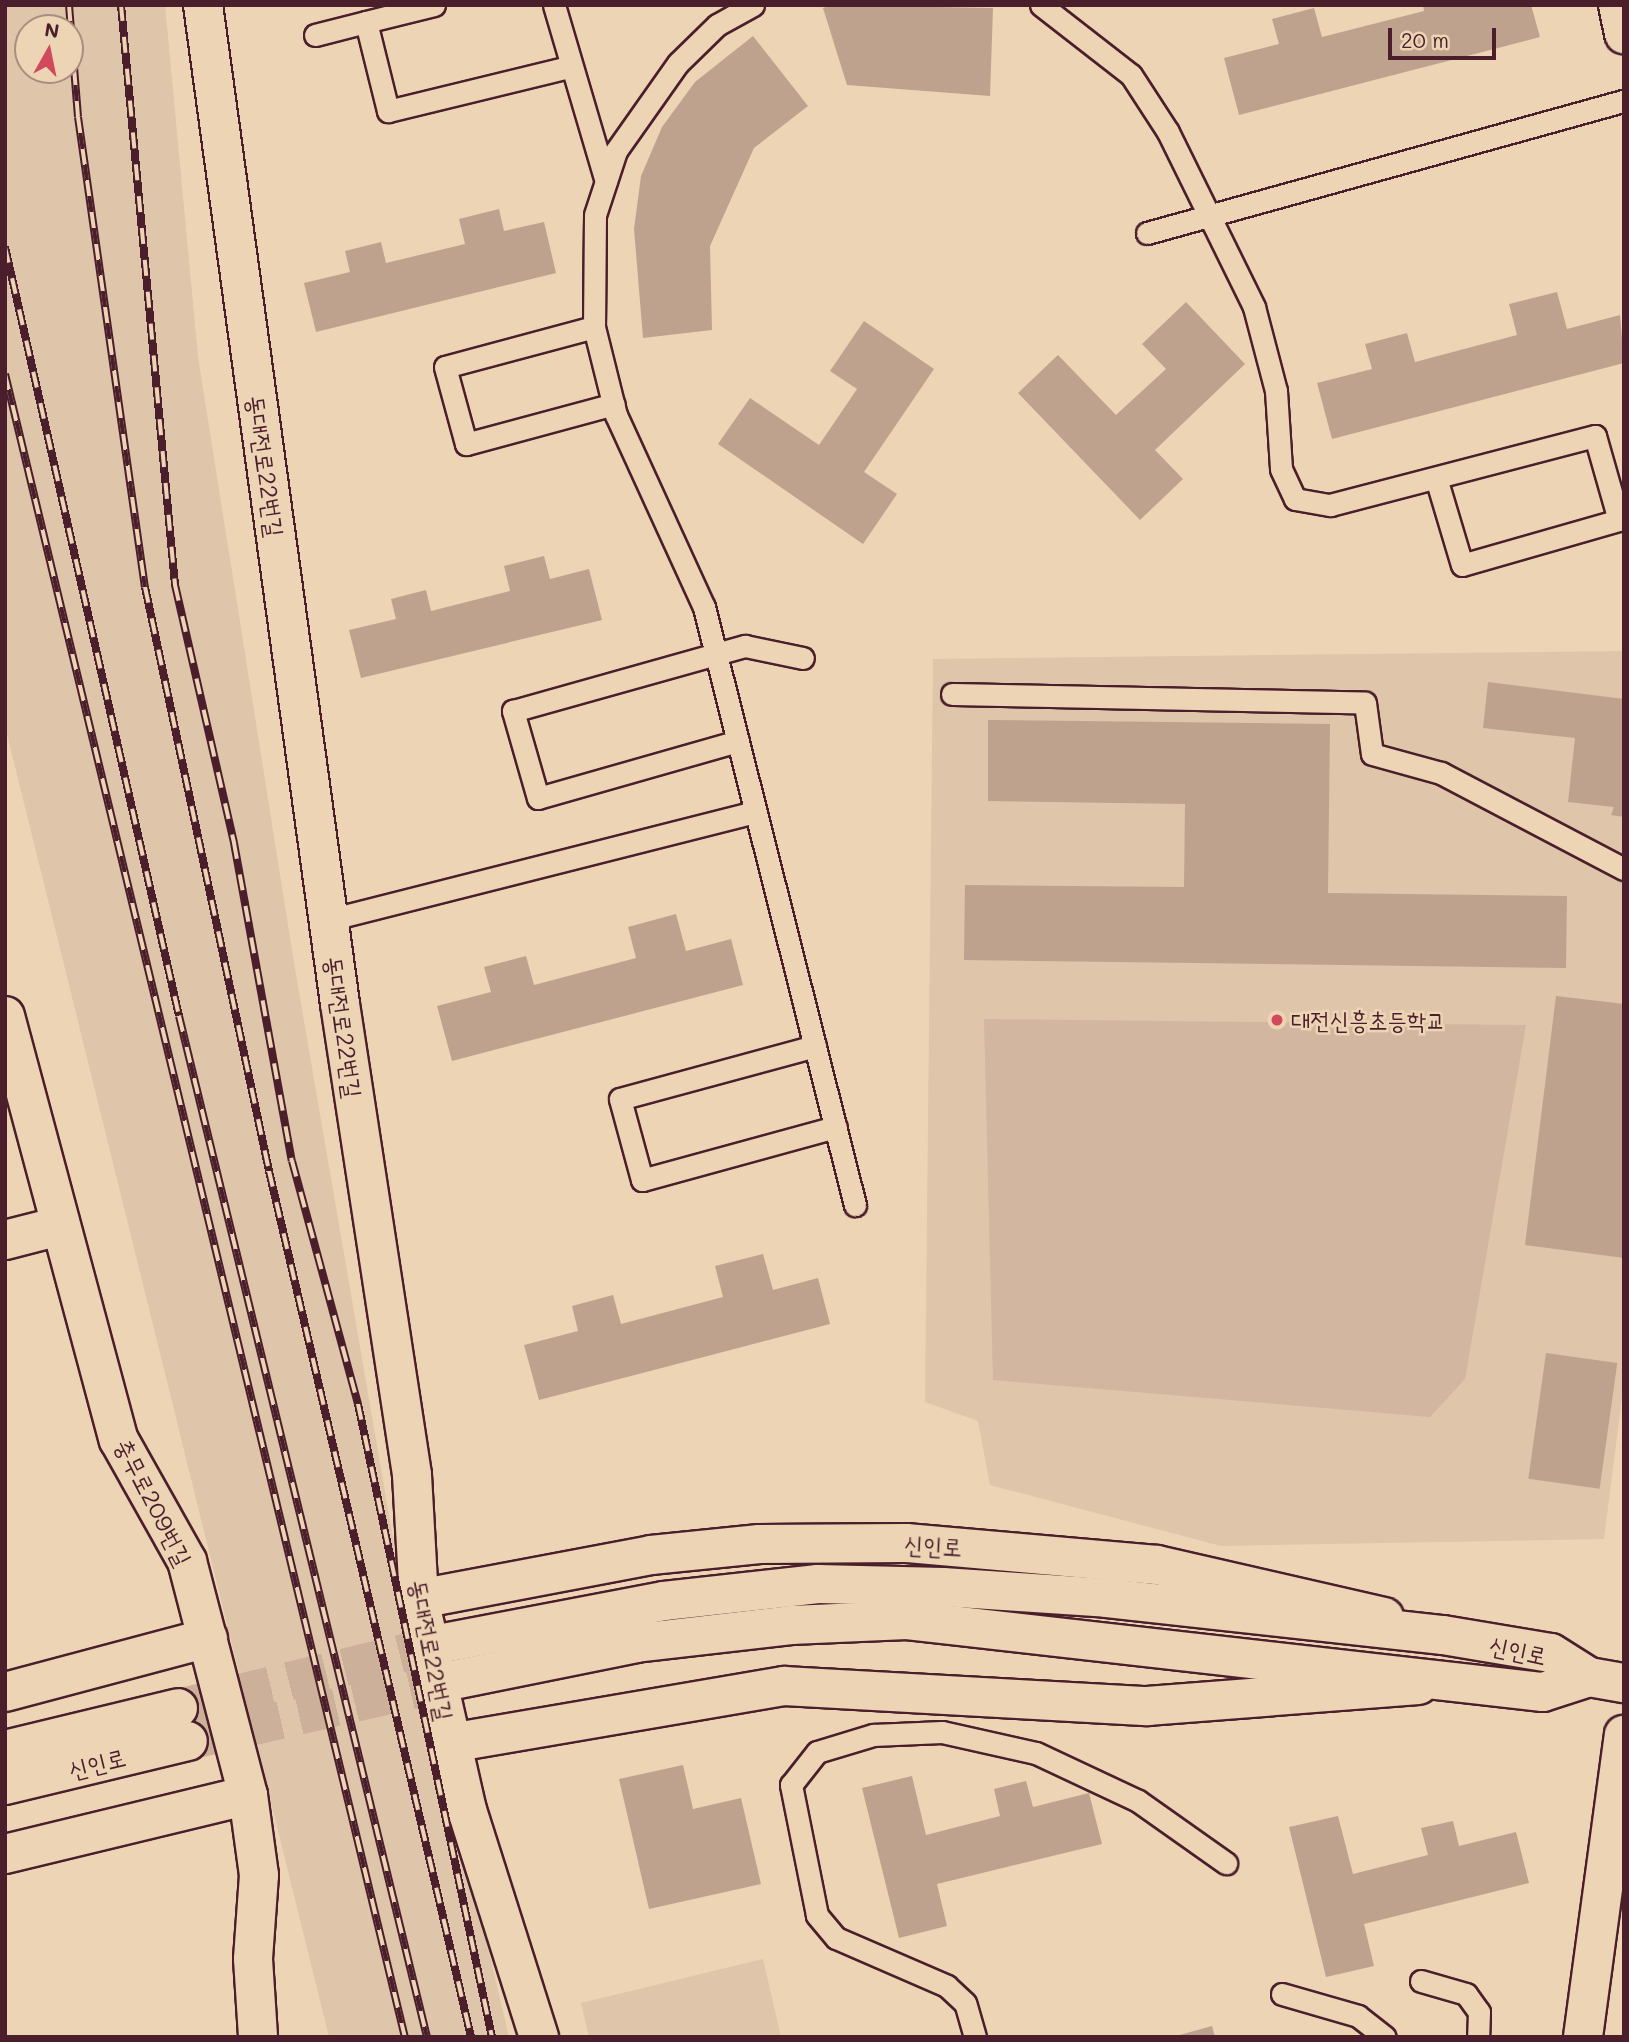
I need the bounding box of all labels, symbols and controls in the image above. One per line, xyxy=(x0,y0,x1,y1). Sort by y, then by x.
north arrow xyxy=(14,14,84,84)
scale bar xyxy=(1391,14,1500,58)
text: N xyxy=(43,16,61,43)
text: 20 m xyxy=(1401,26,1449,53)
street label: 동대전로22번길 xyxy=(242,393,290,539)
street label: 동대전로22번길 xyxy=(320,954,368,1100)
place label: 대전신흥초등학교 xyxy=(1291,1006,1446,1034)
marker: 대전신흥초등학교 xyxy=(1269,1012,1285,1028)
street label: 충무로209번길 xyxy=(110,1434,198,1570)
street label: 신인로 xyxy=(903,1529,963,1561)
street label: 동대전로22번길 xyxy=(404,1577,460,1723)
street label: 신인로 xyxy=(1487,1630,1549,1670)
street label: 신인로 xyxy=(65,1742,129,1784)

